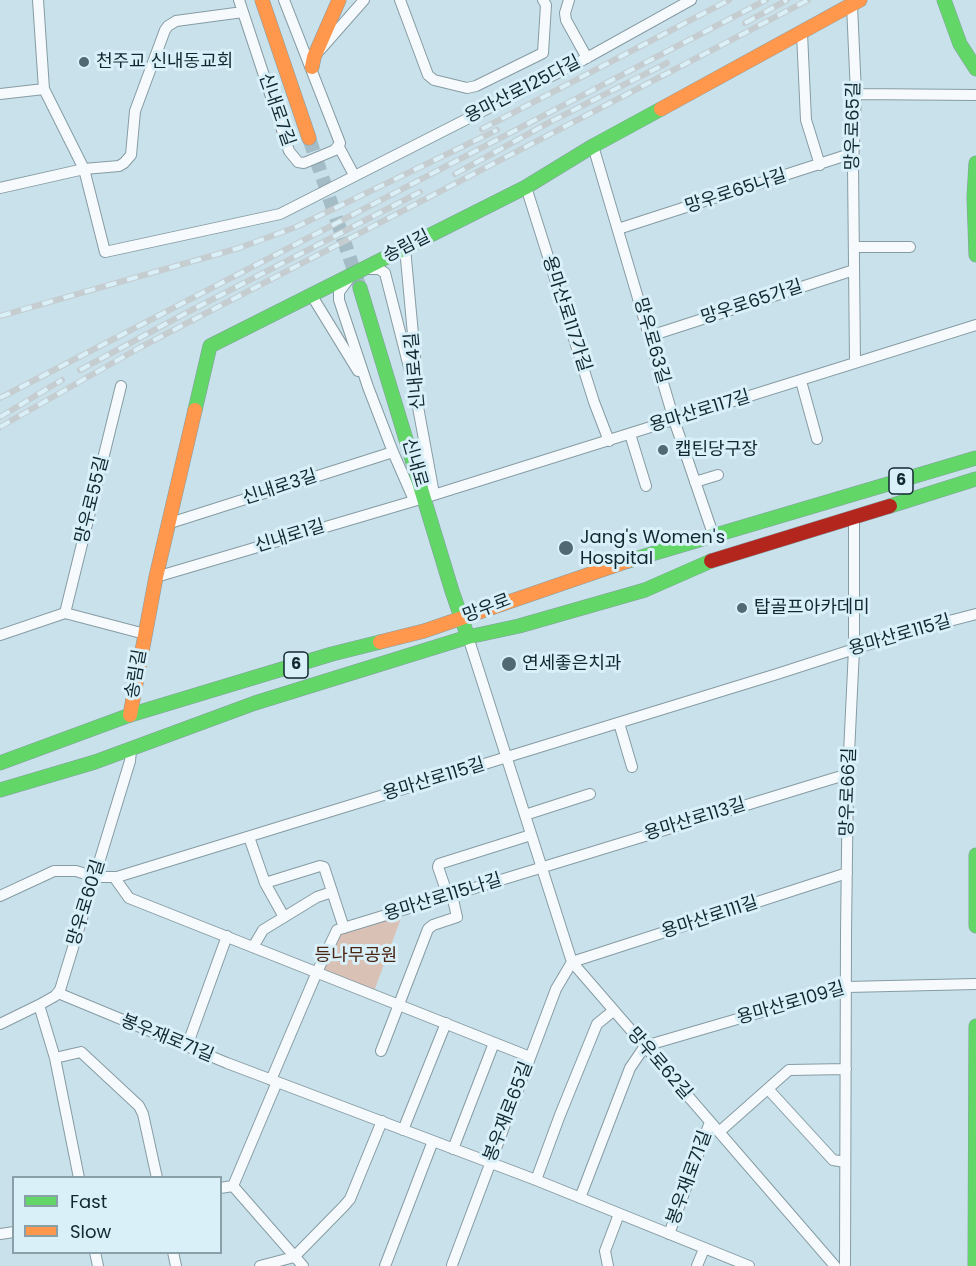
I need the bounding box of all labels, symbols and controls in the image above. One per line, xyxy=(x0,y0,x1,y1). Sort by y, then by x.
place label: 천주교 신내동교회 xyxy=(96,51,233,73)
street label: 용마산로125다길 xyxy=(462,52,584,128)
marker: 천주교 신내동교회 xyxy=(77,55,91,69)
street label: 신내로7길 xyxy=(253,71,299,149)
street label: 망우로65길 xyxy=(842,81,866,171)
street label: 망우로65나길 xyxy=(682,165,790,219)
street label: 송림길 xyxy=(380,226,434,268)
street label: 용마산로117가길 xyxy=(537,253,595,375)
street label: 망우로65가길 xyxy=(698,276,806,330)
street label: 망우로63길 xyxy=(628,296,674,386)
street label: 신내로4길 xyxy=(402,331,430,411)
street label: 용마산로117길 xyxy=(647,386,753,438)
street label: 신내로 xyxy=(397,436,431,490)
place label: 캡틴당구장 xyxy=(675,439,758,461)
marker: 캡틴당구장 xyxy=(656,443,670,457)
street label: 망우로55길 xyxy=(72,454,114,546)
street label: 신내로3길 xyxy=(240,466,320,510)
road number: 6 xyxy=(889,468,913,494)
street label: 신내로1길 xyxy=(252,516,328,558)
place label: Jang's Women's Hospital xyxy=(580,527,725,570)
marker: Jang's Women's Hospital xyxy=(557,539,575,557)
street label: 망우로 xyxy=(460,590,514,628)
place label: 탑골프아카데미 xyxy=(754,597,870,619)
marker: 탑골프아카데미 xyxy=(735,601,749,615)
street label: 용마산로115길 xyxy=(846,611,954,661)
street label: 송림길 xyxy=(122,648,152,700)
road number: 6 xyxy=(284,652,308,678)
place label: 연세좋은치과 xyxy=(522,653,621,675)
marker: 연세좋은치과 xyxy=(500,655,518,673)
street label: 망우로66길 xyxy=(837,747,861,837)
street label: 용마산로115길 xyxy=(380,754,488,806)
street label: 용마산로113길 xyxy=(642,794,748,846)
street label: 망우로60길 xyxy=(64,857,110,949)
street label: 용마산로115나길 xyxy=(381,870,505,926)
street label: 용마산로111길 xyxy=(659,892,761,944)
park label: 등나무공원 xyxy=(315,945,397,967)
street label: 용마산로109길 xyxy=(735,978,847,1030)
street label: 봉우재로71길 xyxy=(117,1011,217,1067)
street label: 망우로62길 xyxy=(622,1024,696,1104)
street label: 봉우재로65길 xyxy=(480,1059,538,1165)
street label: 봉우재로71길 xyxy=(663,1128,717,1228)
legend xyxy=(12,1176,222,1254)
text: Fast xyxy=(70,1189,107,1214)
text: Slow xyxy=(70,1219,111,1244)

